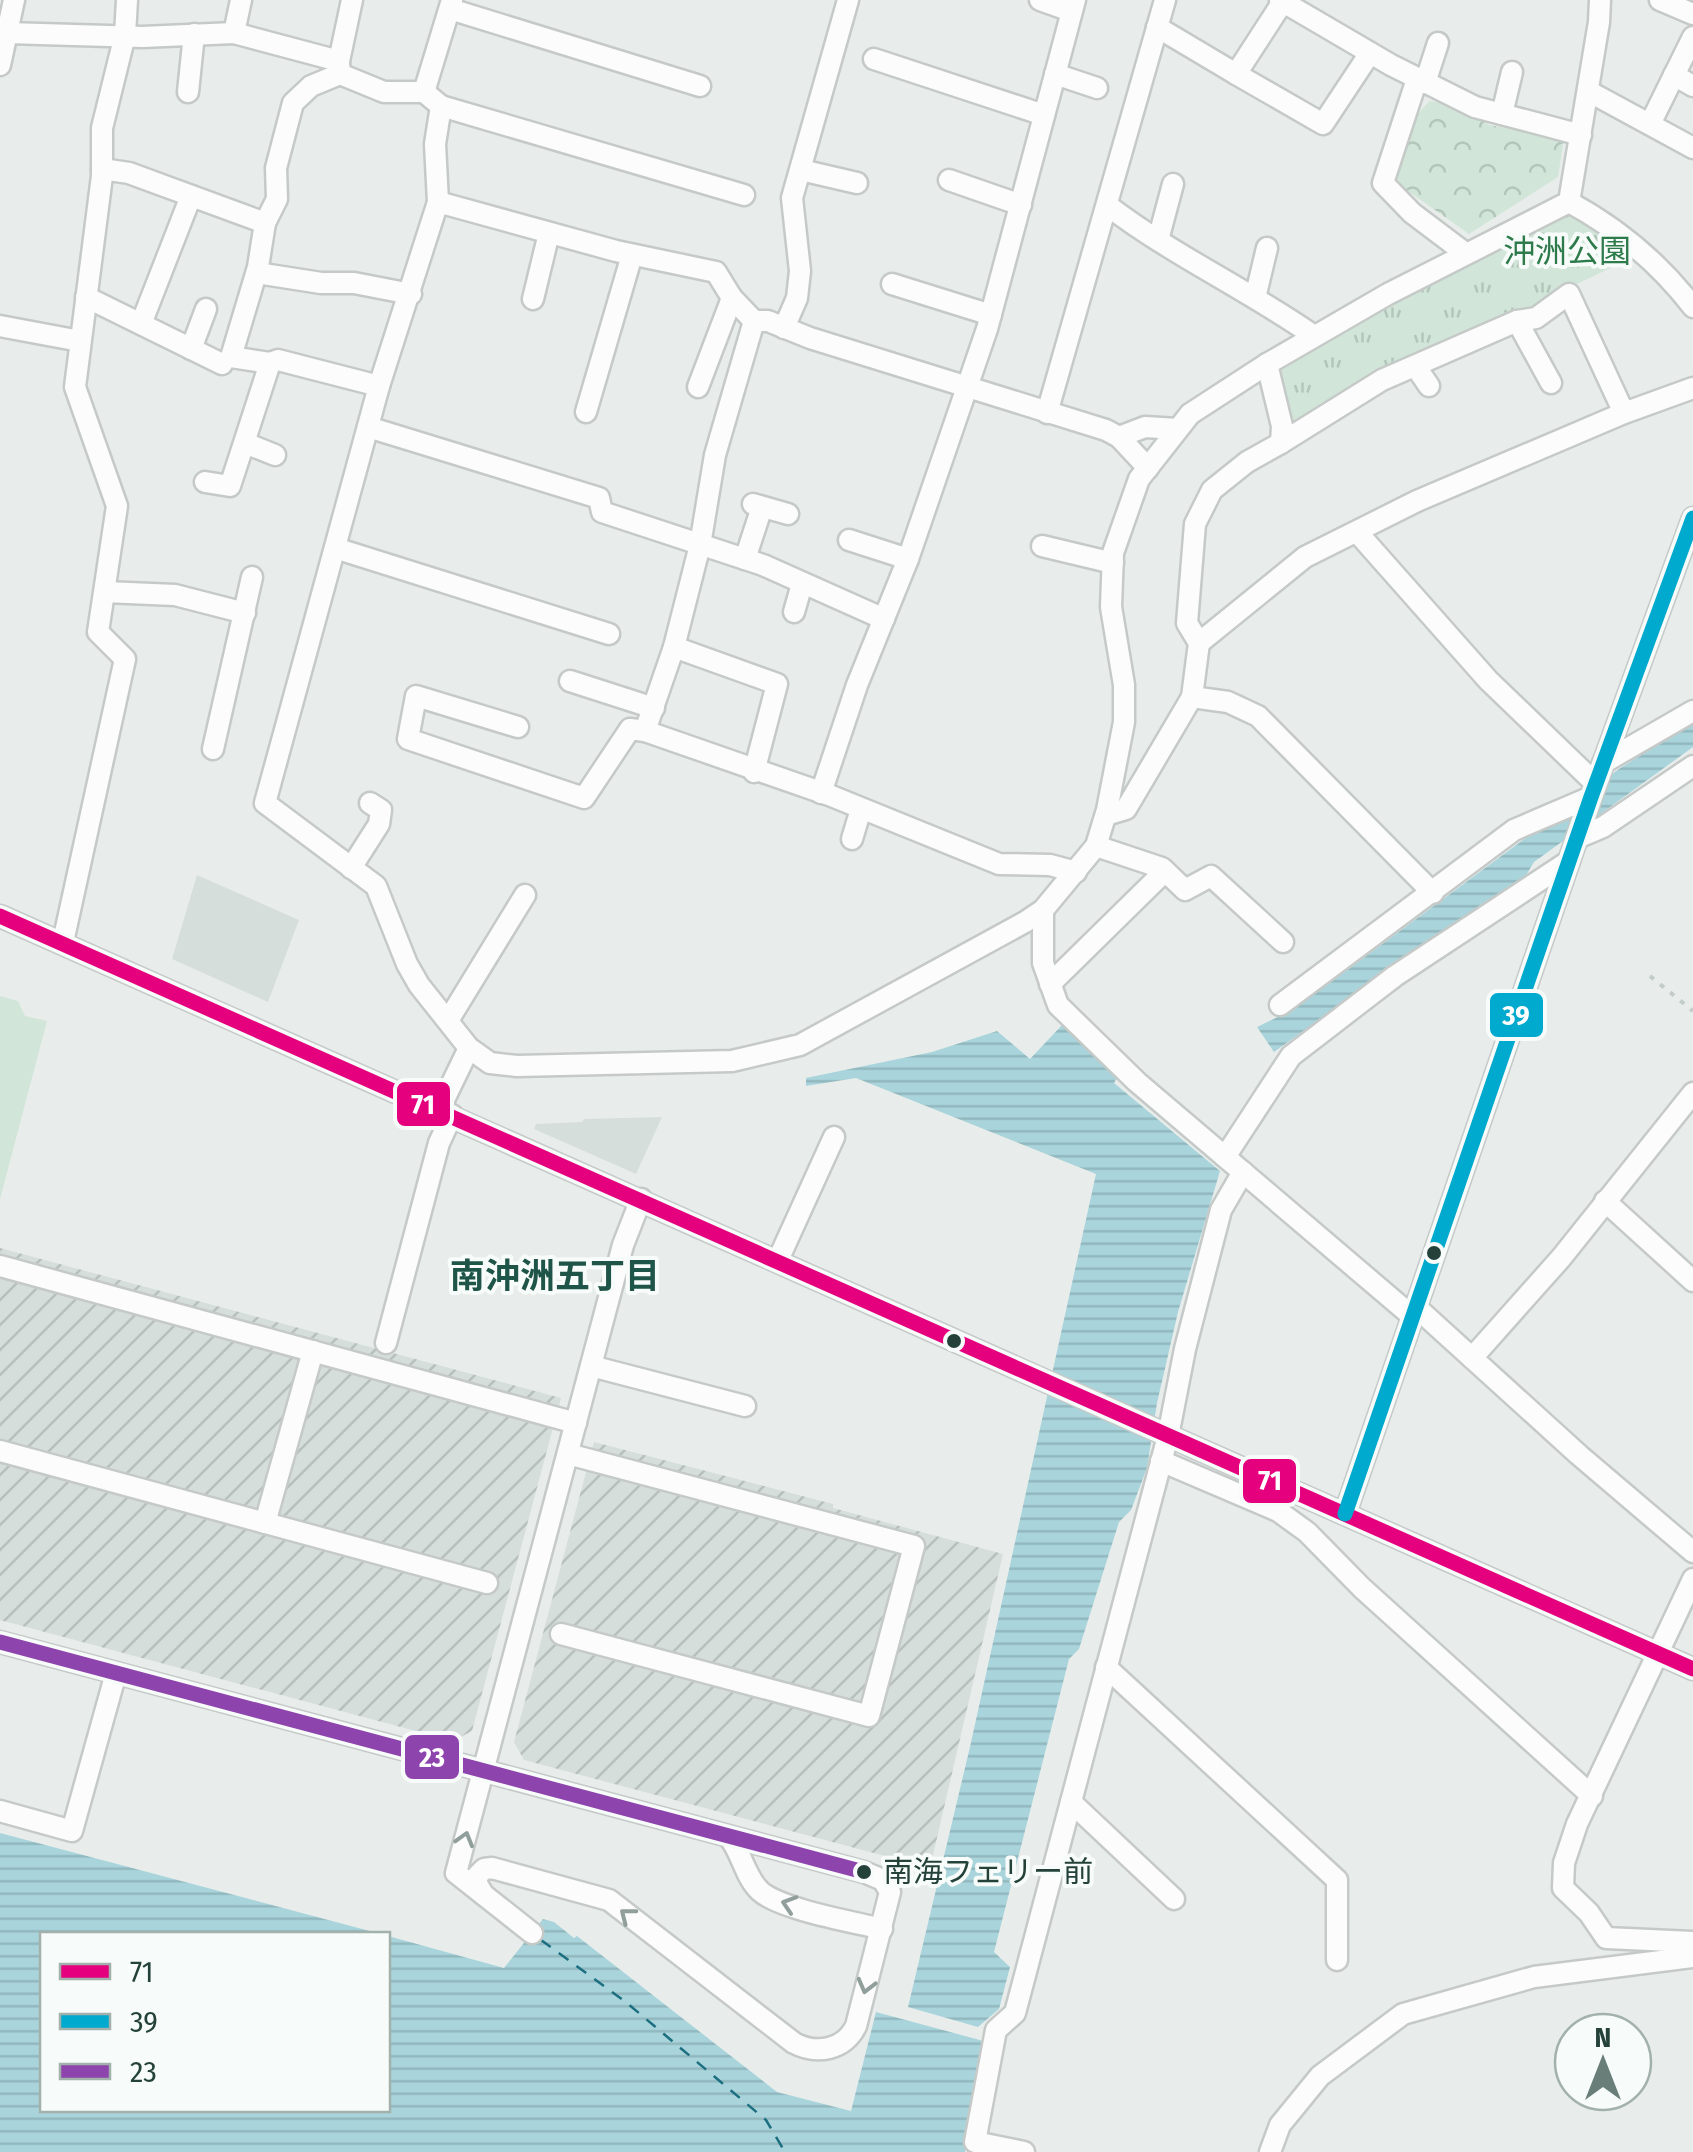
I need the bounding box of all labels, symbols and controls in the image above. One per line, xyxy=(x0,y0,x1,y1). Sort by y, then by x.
park label: 沖洲公園 xyxy=(1503,232,1631,270)
line badge: 39 xyxy=(1488,991,1545,1039)
text: 39 xyxy=(1501,999,1530,1032)
line badge: 71 xyxy=(395,1080,452,1128)
text: 71 xyxy=(411,1088,435,1121)
unlabelled marker xyxy=(1424,1243,1444,1263)
district label: 南沖洲五丁目 xyxy=(450,1255,660,1297)
unlabelled marker xyxy=(944,1331,964,1351)
line badge: 71 xyxy=(1241,1457,1298,1505)
text: 71 xyxy=(1258,1464,1282,1497)
line badge: 23 xyxy=(403,1733,461,1781)
text: 23 xyxy=(418,1741,445,1774)
one-way arrow xyxy=(454,1830,475,1848)
place label: 南海フェリー前 xyxy=(883,1854,1093,1890)
marker: 南海フェリー前 xyxy=(854,1862,874,1882)
one-way arrow xyxy=(782,1895,799,1915)
one-way arrow xyxy=(620,1909,638,1926)
legend xyxy=(40,1932,390,2112)
text: 71 xyxy=(130,1954,153,1990)
one-way arrow xyxy=(857,1977,878,1995)
text: 39 xyxy=(130,2004,158,2040)
north arrow xyxy=(1553,2012,1653,2112)
text: N xyxy=(1595,2021,1611,2054)
text: 23 xyxy=(130,2054,157,2090)

